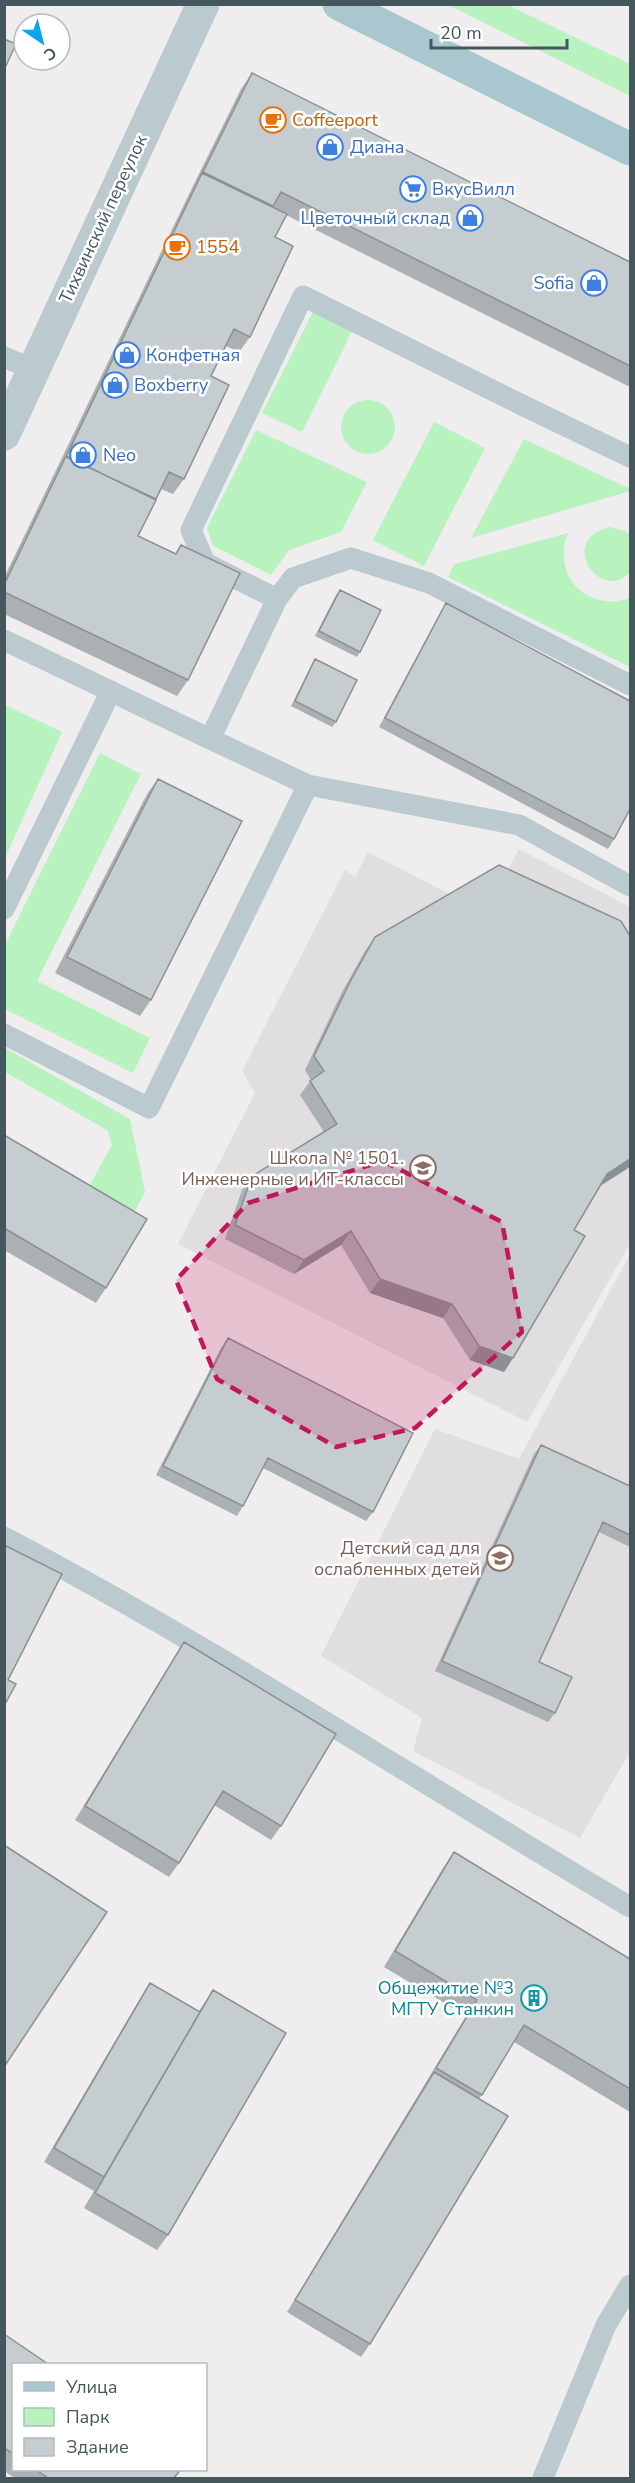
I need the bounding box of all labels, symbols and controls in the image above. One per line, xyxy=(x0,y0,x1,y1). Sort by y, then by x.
north arrow xyxy=(12,12,72,72)
scale bar xyxy=(431,12,568,50)
text: 20 m xyxy=(440,21,482,45)
text: С xyxy=(39,41,61,66)
cafe icon: Coffeeport xyxy=(258,105,288,135)
place label: Coffeeport xyxy=(292,108,378,132)
street label: Тихвинский переулок xyxy=(53,130,153,307)
shop icon: Диана xyxy=(315,132,345,162)
place label: Диана xyxy=(350,135,405,159)
supermarket icon: ВкусВилл xyxy=(398,174,428,204)
place label: ВкусВилл xyxy=(432,177,515,201)
shop icon: Цветочный склад xyxy=(455,203,485,233)
place label: Цветочный склад xyxy=(301,206,450,230)
cafe icon: 1554 xyxy=(162,232,192,262)
place label: 1554 xyxy=(196,235,239,259)
shop icon: Sofia xyxy=(579,268,609,298)
place label: Sofia xyxy=(533,271,574,295)
shop icon: Конфетная xyxy=(112,340,142,370)
place label: Конфетная xyxy=(146,343,240,367)
shop icon: Boxberry xyxy=(100,370,130,400)
place label: Boxberry xyxy=(134,373,209,397)
shop icon: Neo xyxy=(68,440,98,470)
place label: Neo xyxy=(103,443,136,467)
place label: Школа № 1501. Инженерные и ИТ-классы xyxy=(181,1146,404,1191)
school or university icon: Школа № 1501. Инженерные и ИТ-классы xyxy=(408,1153,438,1183)
place label: Детский сад для ослабленных детей xyxy=(314,1536,480,1581)
school or university icon: Детский сад для ослабленных детей xyxy=(485,1543,515,1573)
place label: Общежитие №3 МГТУ Станкин xyxy=(378,1976,514,2021)
building icon: Общежитие №3 МГТУ Станкин xyxy=(519,1983,549,2013)
legend xyxy=(12,2363,207,2471)
text: Улица xyxy=(65,2375,117,2399)
text: Парк xyxy=(66,2405,110,2429)
text: Здание xyxy=(66,2435,129,2459)

